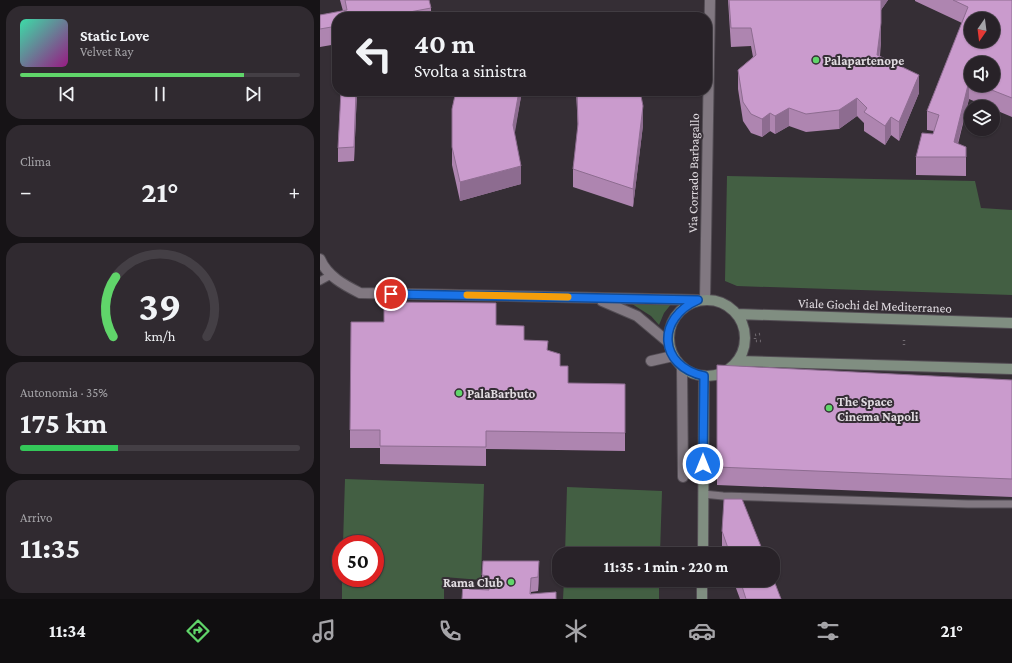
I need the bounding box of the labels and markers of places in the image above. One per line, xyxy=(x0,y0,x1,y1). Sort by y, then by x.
place label: Palapartenope xyxy=(824,53,904,68)
marker: Palapartenope xyxy=(811,55,821,65)
pin xyxy=(374,277,408,311)
place label: PalaBarbuto xyxy=(467,386,536,401)
marker: PalaBarbuto xyxy=(454,388,464,398)
place label: The Space Cinema Napoli xyxy=(837,394,919,424)
marker: The Space Cinema Napoli xyxy=(824,403,834,413)
place label: Rama Club xyxy=(443,575,503,590)
marker: Rama Club xyxy=(506,577,516,587)

